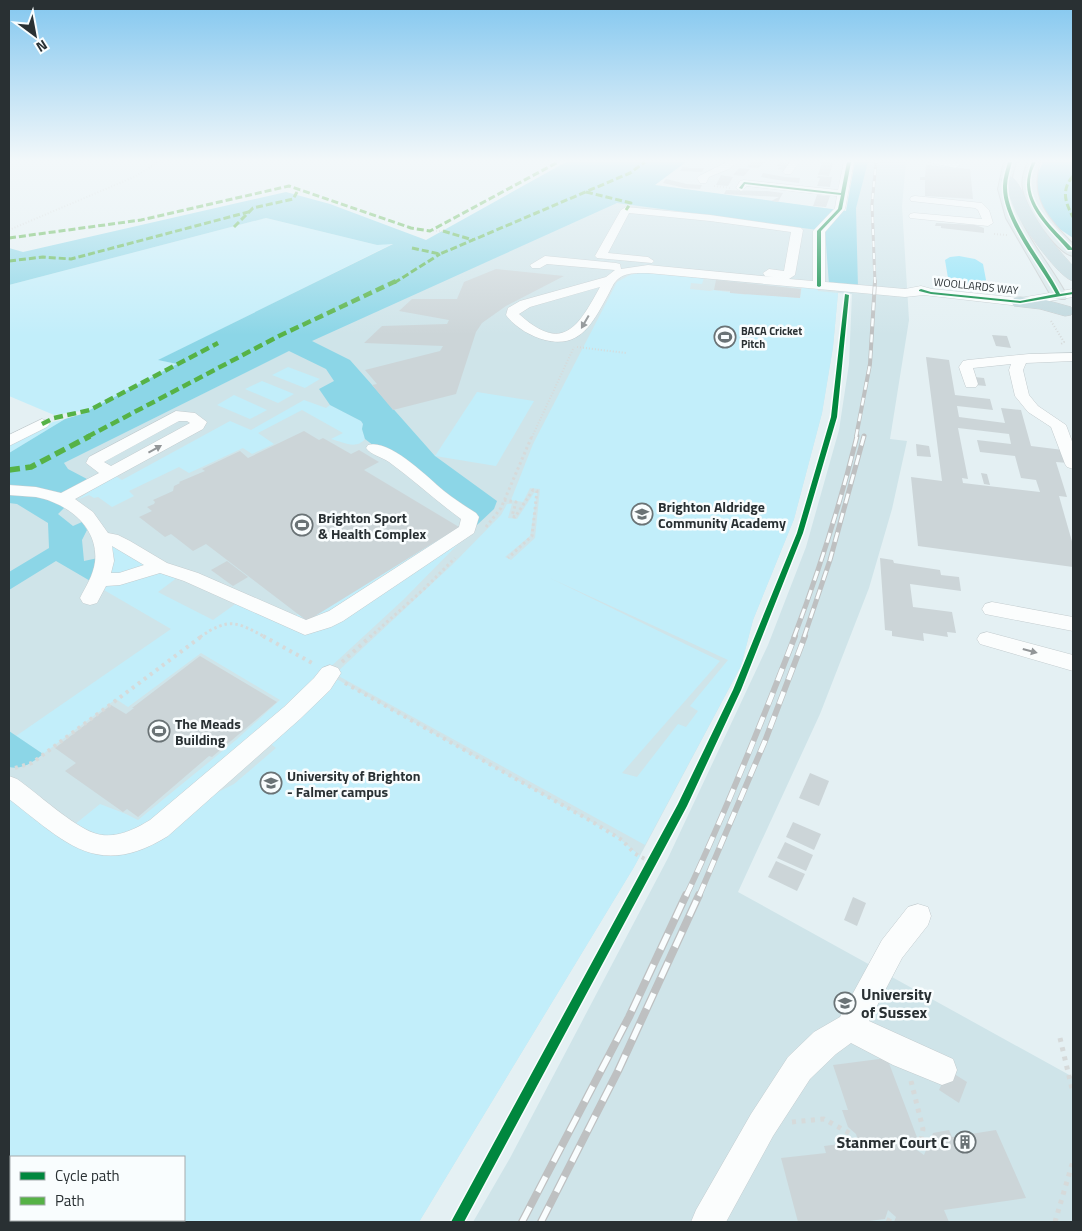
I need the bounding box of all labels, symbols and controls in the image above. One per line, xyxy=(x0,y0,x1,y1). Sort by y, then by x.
north arrow xyxy=(10,10,60,60)
text: N xyxy=(32,35,52,58)
street label: WOOLLARDS WAY xyxy=(933,274,1019,298)
one-way arrow xyxy=(581,316,590,329)
place label: BACA Cricket Pitch xyxy=(741,323,802,352)
sports icon: BACA Cricket Pitch xyxy=(713,325,737,349)
one-way arrow xyxy=(148,445,161,454)
place label: Brighton Aldridge Community Academy xyxy=(658,496,786,533)
school or university icon: Brighton Aldridge Community Academy xyxy=(630,502,654,526)
place label: Brighton Sport & Health Complex xyxy=(318,507,426,544)
sports icon: Brighton Sport & Health Complex xyxy=(290,513,314,537)
one-way arrow xyxy=(1023,647,1038,655)
place label: The Meads Building xyxy=(175,713,241,750)
sports icon: The Meads Building xyxy=(147,719,171,743)
place label: University of Brighton - Falmer campus xyxy=(287,765,420,802)
school or university icon: University of Brighton - Falmer campus xyxy=(259,771,283,795)
place label: University of Sussex xyxy=(861,982,932,1024)
school or university icon: University of Sussex xyxy=(833,991,857,1015)
place label: Stanmer Court C xyxy=(837,1130,949,1154)
building icon: Stanmer Court C xyxy=(953,1130,977,1154)
legend xyxy=(10,1156,185,1221)
text: Cycle path xyxy=(55,1164,120,1187)
text: Path xyxy=(55,1189,85,1212)

